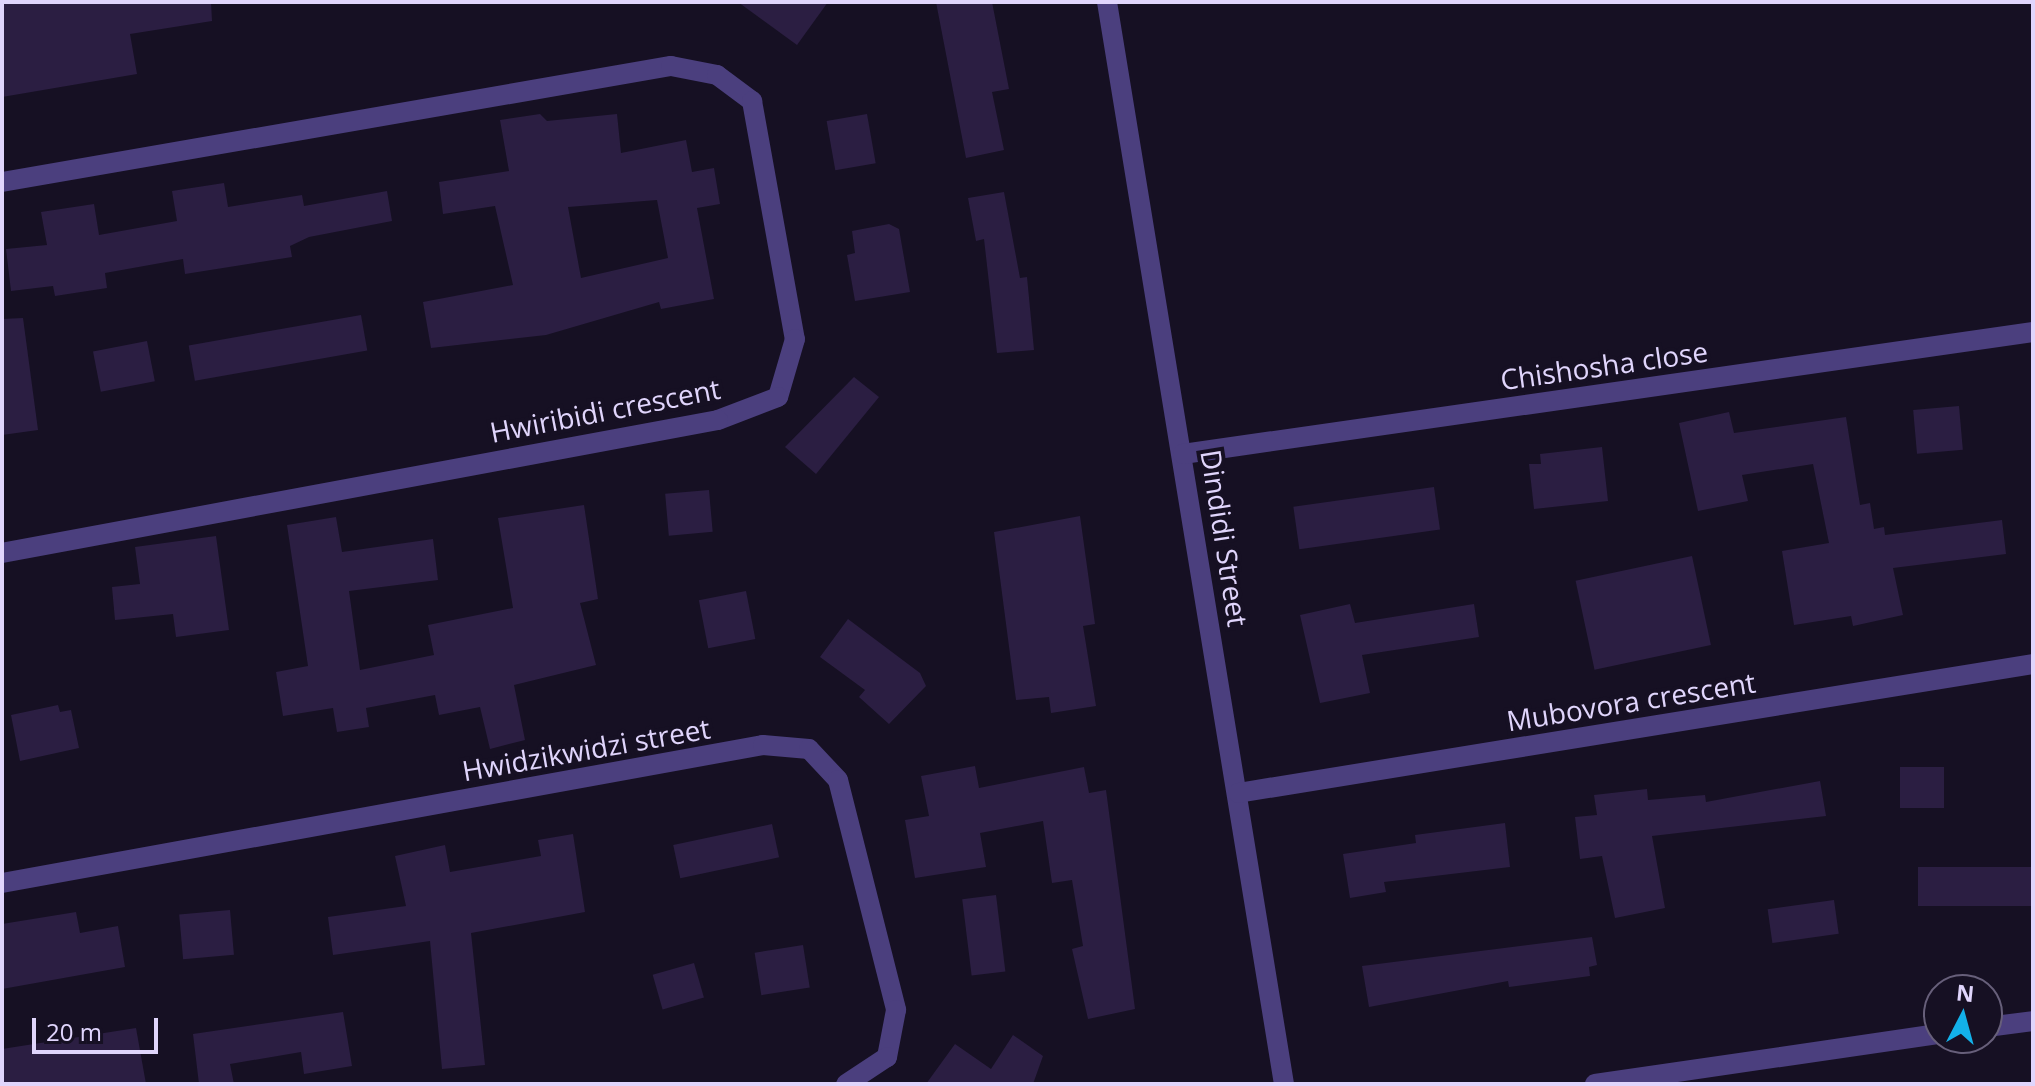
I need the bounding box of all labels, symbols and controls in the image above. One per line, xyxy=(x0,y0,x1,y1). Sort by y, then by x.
street label: Chishosha close xyxy=(1498,334,1710,396)
street label: Hwiribidi crescent xyxy=(487,371,723,449)
street label: Dindidi Street xyxy=(1194,447,1256,629)
street label: Mubovora crescent xyxy=(1504,665,1758,737)
street label: Hwidzikwidzi street xyxy=(459,711,713,787)
north arrow xyxy=(1923,974,2003,1054)
text: N xyxy=(1955,976,1976,1008)
scale bar xyxy=(36,1002,162,1052)
text: 20 m xyxy=(46,1015,102,1048)

